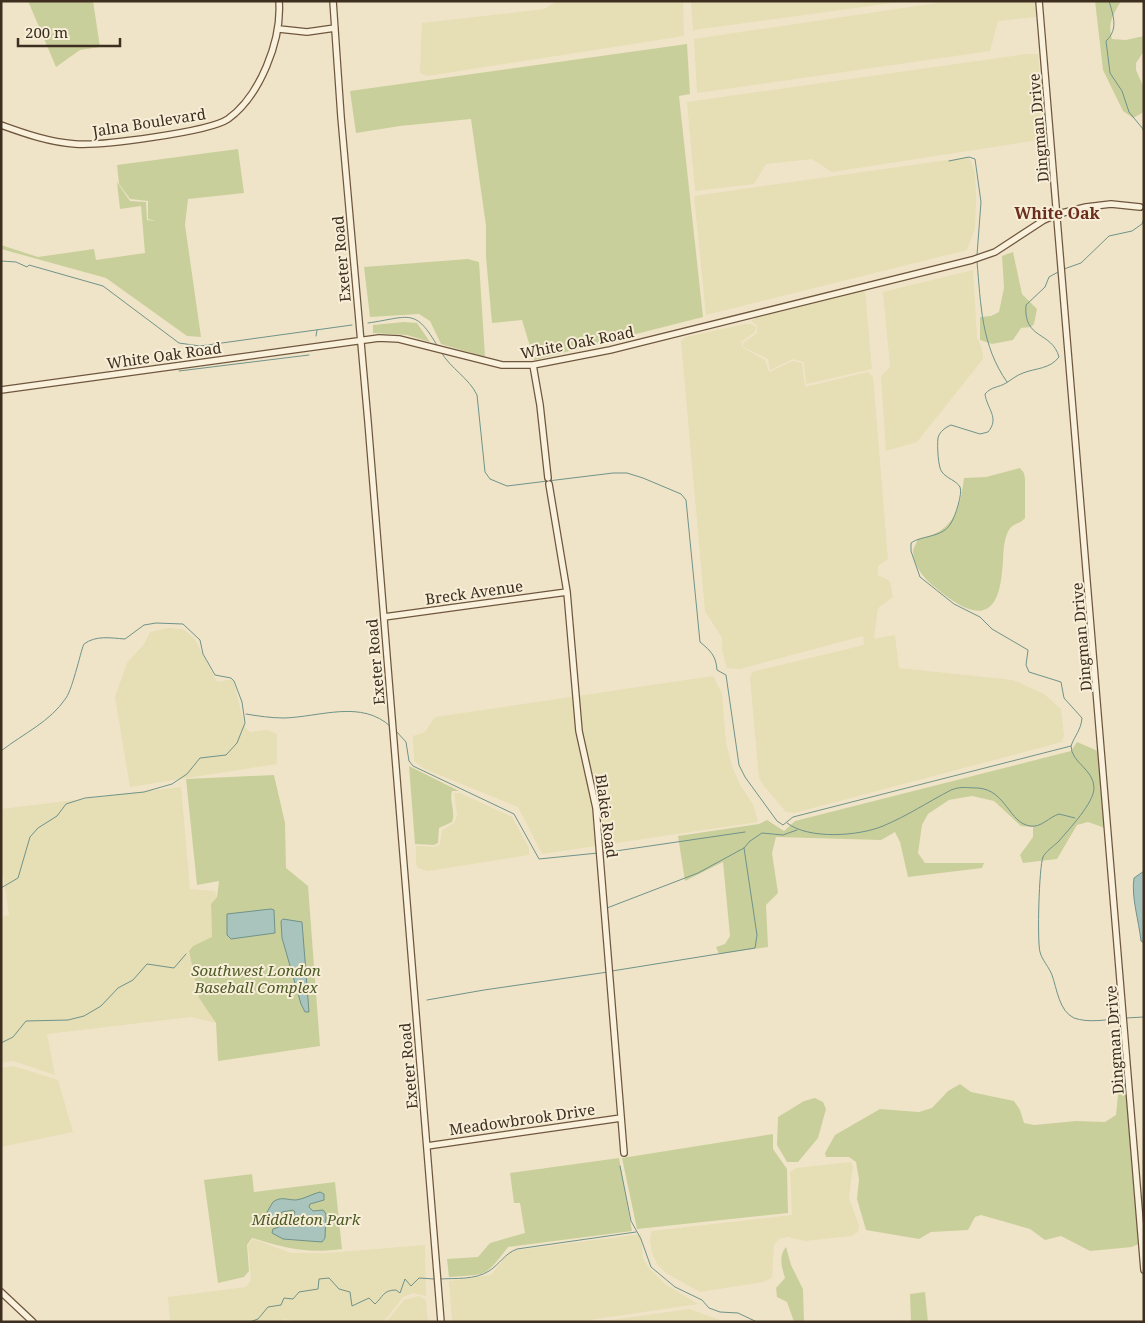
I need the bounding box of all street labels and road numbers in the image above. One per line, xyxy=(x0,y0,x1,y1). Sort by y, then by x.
street label: Dingman Drive xyxy=(1023,73,1053,183)
street label: Jalna Boulevard xyxy=(90,103,207,141)
street label: Exeter Road xyxy=(327,215,355,303)
street label: White Oak Road xyxy=(518,321,636,363)
street label: White Oak Road xyxy=(105,337,223,373)
street label: Breck Avenue xyxy=(424,575,524,609)
street label: Dingman Drive xyxy=(1066,582,1096,692)
street label: Exeter Road xyxy=(361,618,389,706)
street label: Blakie Road xyxy=(591,773,623,859)
street label: Dingman Drive xyxy=(1100,985,1128,1095)
street label: Exeter Road xyxy=(394,1022,422,1110)
street label: Meadowbrook Drive xyxy=(448,1099,596,1139)

